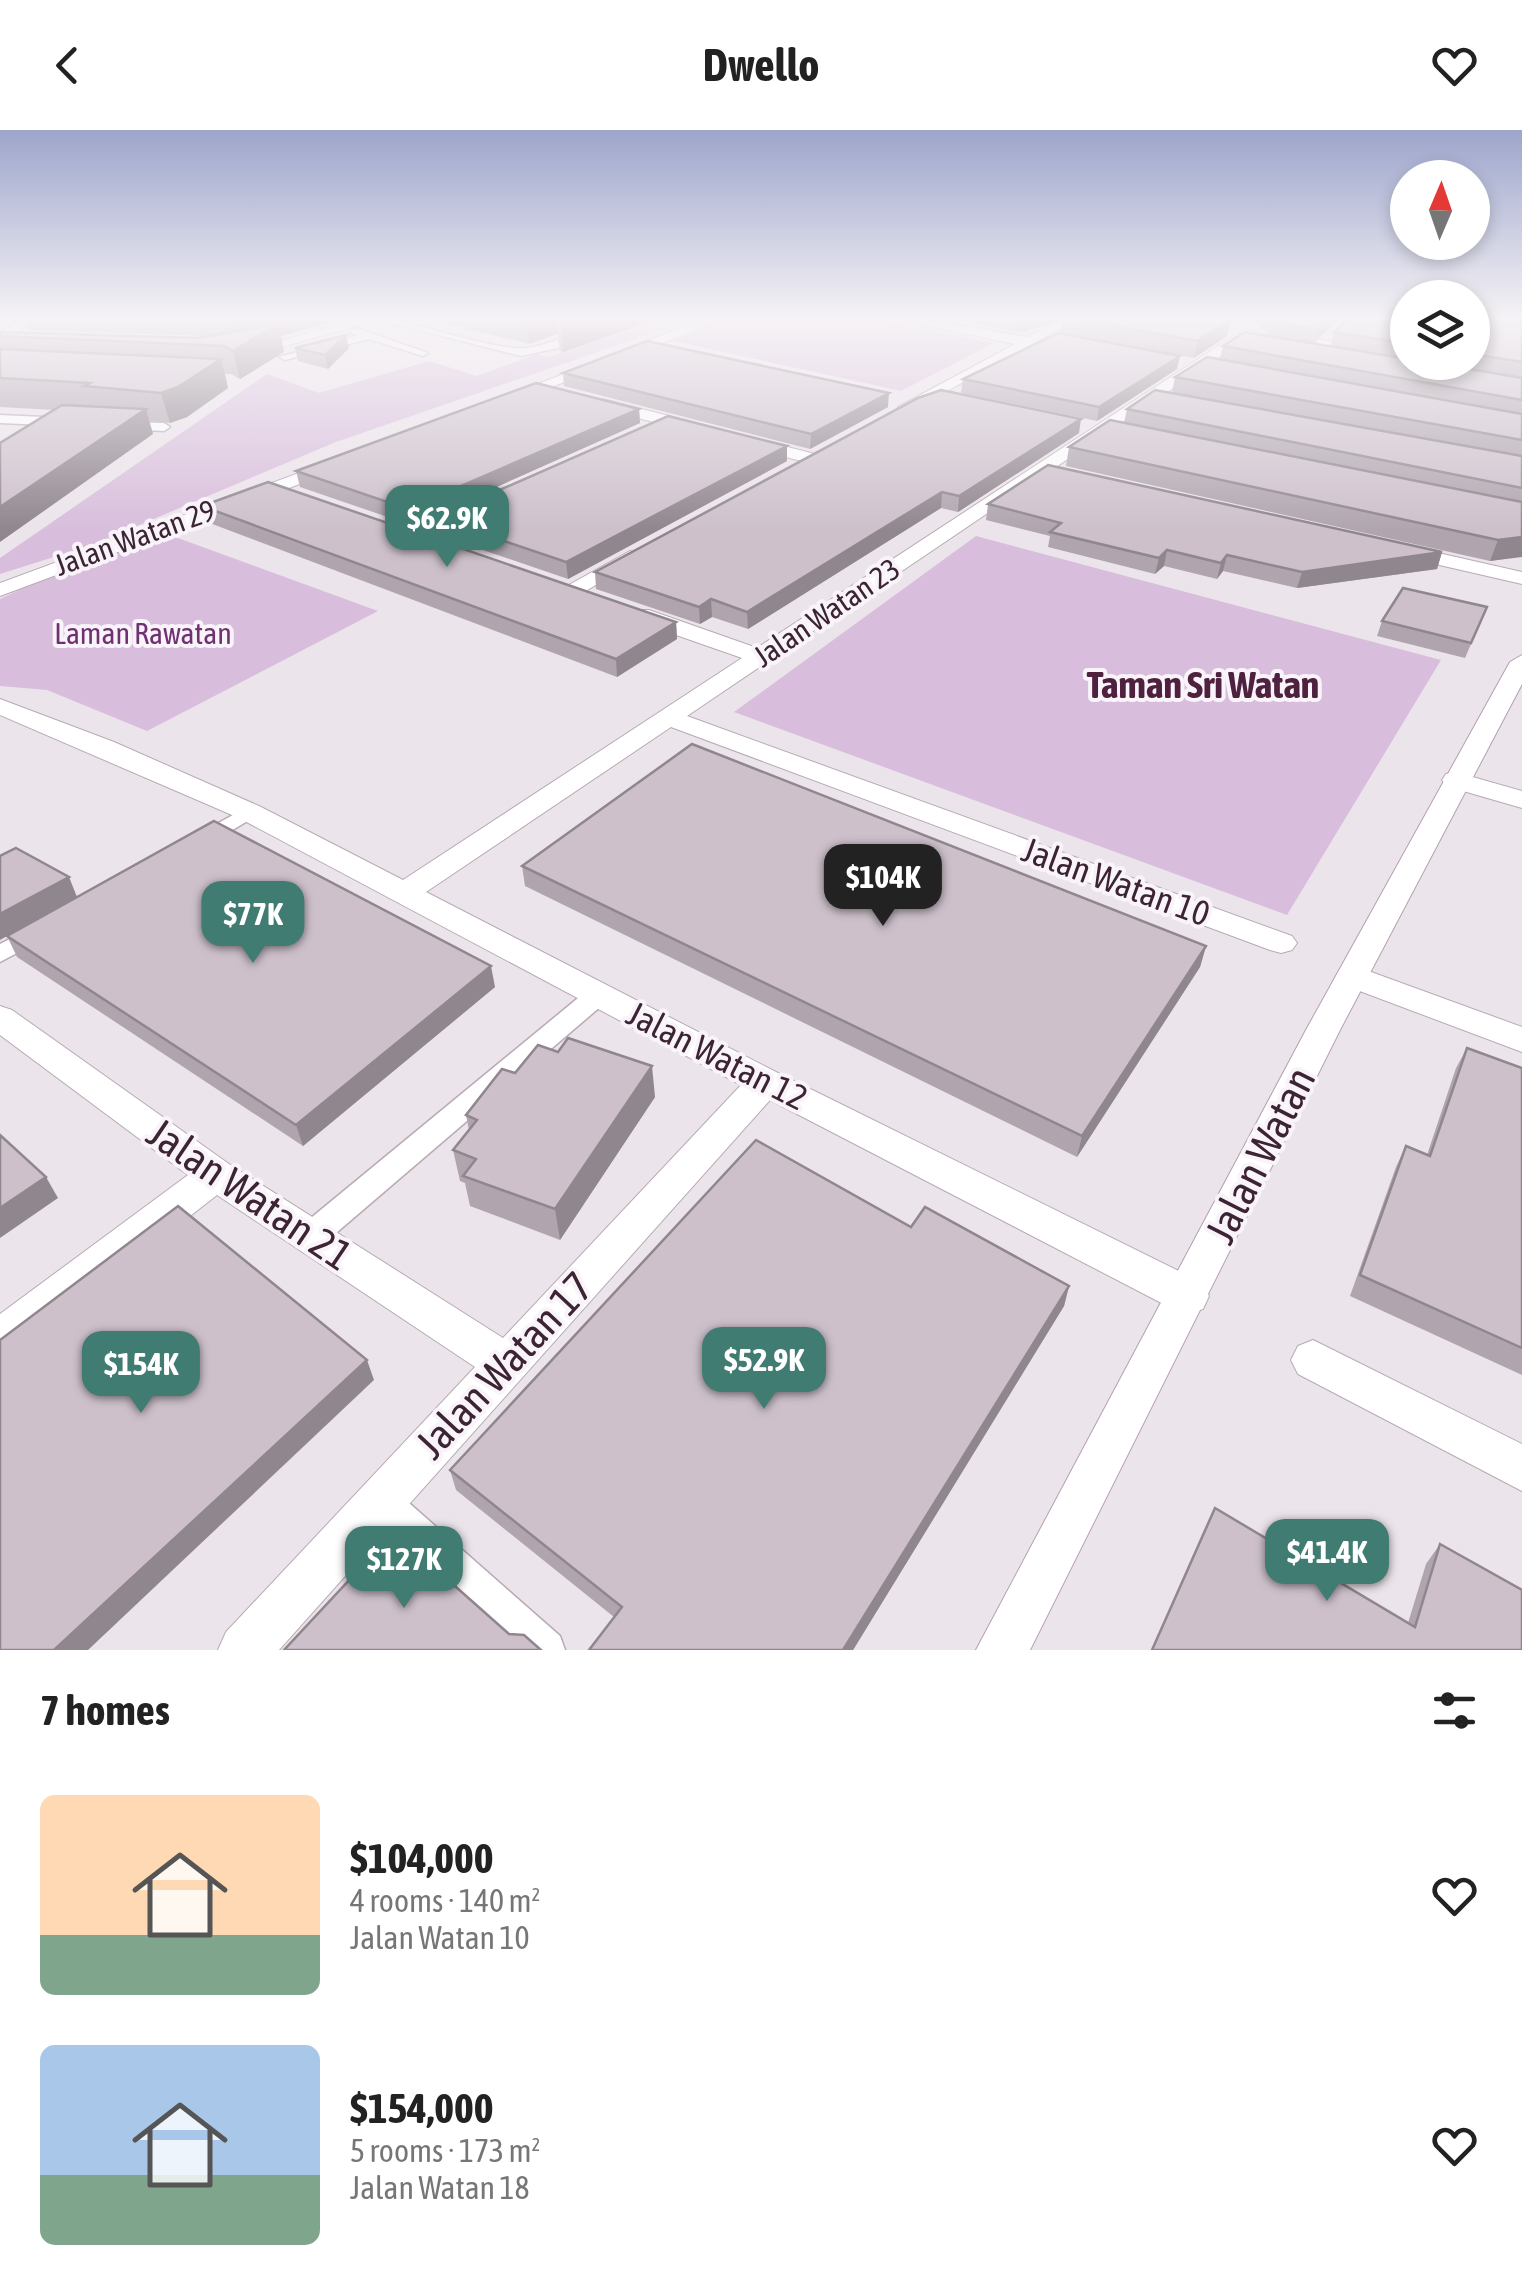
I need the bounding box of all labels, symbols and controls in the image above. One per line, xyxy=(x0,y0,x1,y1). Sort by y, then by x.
icon: back xyxy=(40,38,95,93)
icon: heart xyxy=(1427,38,1482,93)
text: Dwello xyxy=(703,39,819,91)
north arrow xyxy=(1390,160,1490,260)
map controls xyxy=(1390,160,1490,380)
button: layers xyxy=(1390,280,1490,380)
pin: $62.9K xyxy=(366,485,528,570)
street label: Jalan Watan 29 xyxy=(50,492,220,582)
text: $62.9K xyxy=(407,499,487,536)
street label: Jalan Watan 23 xyxy=(747,551,906,673)
park label: Laman Rawatan xyxy=(54,616,232,650)
district label: Taman Sri Watan xyxy=(1087,663,1319,706)
street label: Jalan Watan 10 xyxy=(1017,829,1215,933)
pin: $104K xyxy=(813,844,953,929)
text: $104K xyxy=(846,858,920,895)
pin: $77K xyxy=(194,881,312,966)
text: $77K xyxy=(223,895,283,932)
street label: Jalan Watan 12 xyxy=(621,993,814,1118)
street label: Jalan Watan xyxy=(1195,1059,1325,1251)
street label: Jalan Watan 21 xyxy=(139,1108,361,1280)
street label: Jalan Watan 17 xyxy=(406,1262,602,1468)
pin: $52.9K xyxy=(683,1327,845,1412)
pin: $154K xyxy=(71,1331,211,1416)
text: $52.9K xyxy=(724,1341,804,1378)
text: $154K xyxy=(104,1345,178,1382)
pin: $41.4K xyxy=(1246,1519,1408,1604)
pin: $127K xyxy=(334,1526,474,1611)
text: $41.4K xyxy=(1287,1533,1367,1570)
text: $127K xyxy=(367,1540,441,1577)
icon: filters xyxy=(1427,1683,1482,1738)
text: 7 homes xyxy=(40,1686,170,1734)
text: $104,000 xyxy=(350,1834,494,1882)
icon: home xyxy=(120,1835,240,1955)
icon: heart xyxy=(1427,1868,1482,1923)
text: 4 rooms · 140 m² xyxy=(350,1882,540,1919)
text: Jalan Watan 10 xyxy=(350,1919,530,1956)
text: $154,000 xyxy=(350,2084,494,2132)
icon: home xyxy=(120,2085,240,2205)
icon: heart xyxy=(1427,2118,1482,2173)
text: 5 rooms · 173 m² xyxy=(350,2132,540,2169)
text: Jalan Watan 18 xyxy=(350,2169,530,2206)

